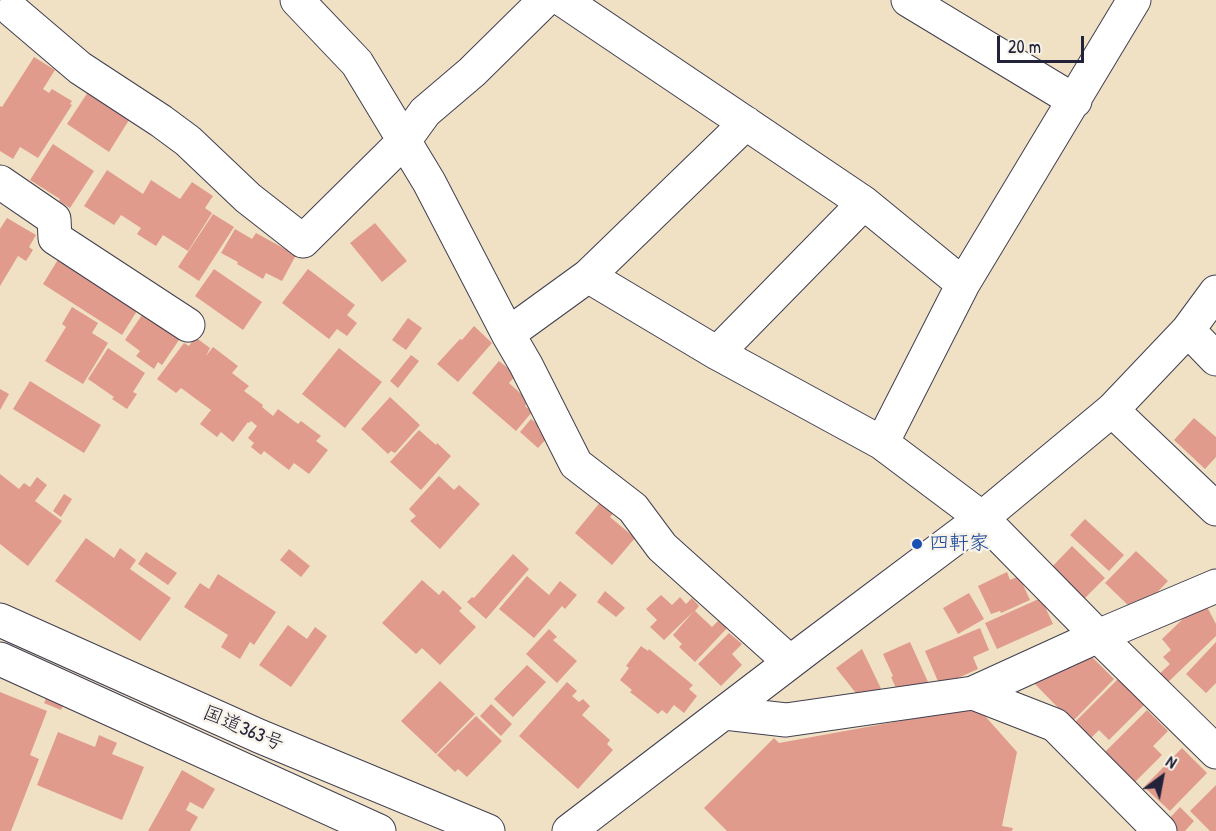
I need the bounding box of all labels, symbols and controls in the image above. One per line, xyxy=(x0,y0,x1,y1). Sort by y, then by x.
scale bar xyxy=(1000,24,1087,62)
text: 20 m xyxy=(1008,34,1041,59)
place label: 四軒家 xyxy=(929,532,989,556)
marker: 四軒家 xyxy=(910,537,924,551)
street label: 国道363号 xyxy=(199,701,287,757)
north arrow xyxy=(1132,747,1192,807)
text: N xyxy=(1162,750,1181,773)

